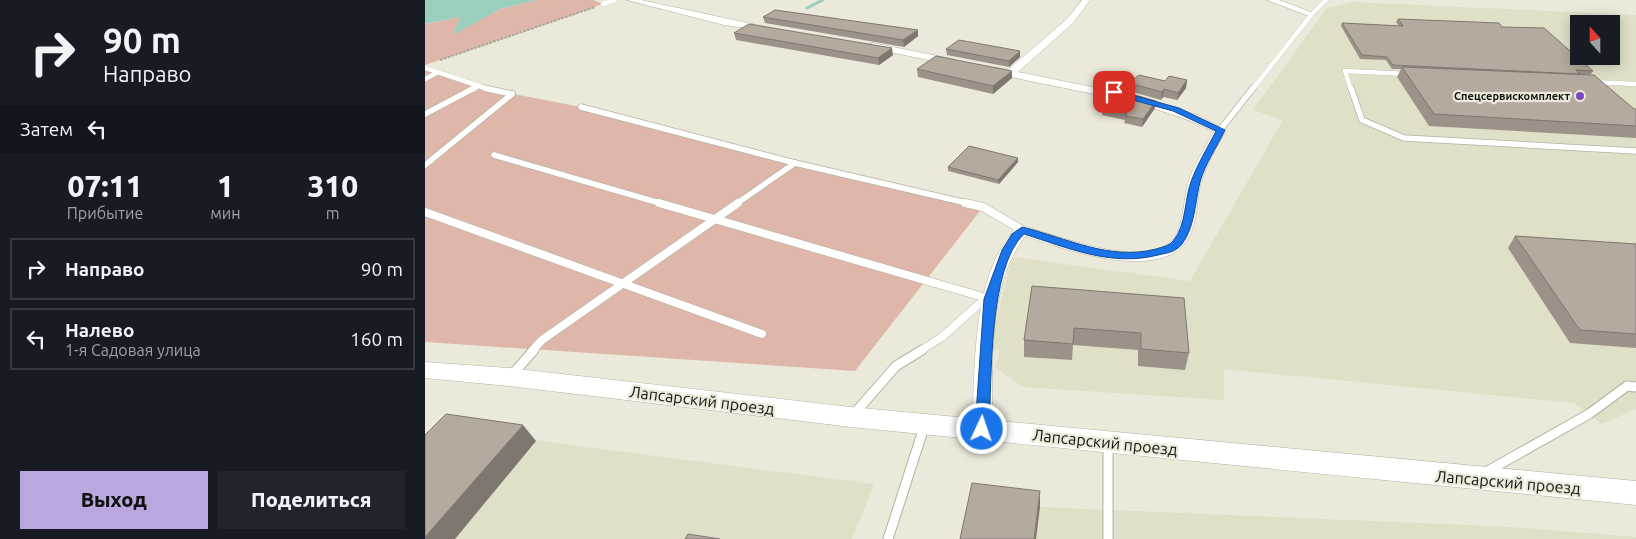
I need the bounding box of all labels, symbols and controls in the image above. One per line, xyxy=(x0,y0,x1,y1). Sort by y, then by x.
north arrow xyxy=(1570,15,1620,65)
map controls xyxy=(1570,15,1620,65)
icon: right xyxy=(20,20,85,85)
text: 90 m xyxy=(103,20,181,60)
text: Направо xyxy=(103,61,191,86)
pin xyxy=(1093,71,1135,113)
icon: arrive xyxy=(1100,78,1128,106)
place label: Спецсервискомплект xyxy=(1454,90,1570,102)
marker: Спецсервискомплект xyxy=(1574,90,1586,102)
icon: left xyxy=(83,115,111,143)
text: Затем xyxy=(20,118,73,140)
text: 07:11 xyxy=(68,169,143,203)
text: 1 xyxy=(217,169,234,203)
text: 310 xyxy=(307,169,358,203)
text: Прибытие xyxy=(67,204,143,222)
text: мин xyxy=(210,204,241,222)
text: m xyxy=(326,204,340,222)
icon: right xyxy=(22,255,50,283)
text: Направо xyxy=(65,258,145,280)
text: 90 m xyxy=(361,258,403,280)
text: Налево xyxy=(65,319,134,341)
icon: left xyxy=(22,325,50,353)
text: 160 m xyxy=(350,328,403,350)
text: 1-я Садовая улица xyxy=(65,341,201,359)
street label: Лапсарский проезд xyxy=(629,382,775,418)
position arrow xyxy=(955,402,1007,454)
street label: Лапсарский проезд xyxy=(1032,425,1178,459)
street label: Лапсарский проезд xyxy=(1435,467,1581,497)
button: Выход xyxy=(20,471,208,529)
button: Поделиться xyxy=(218,471,405,529)

